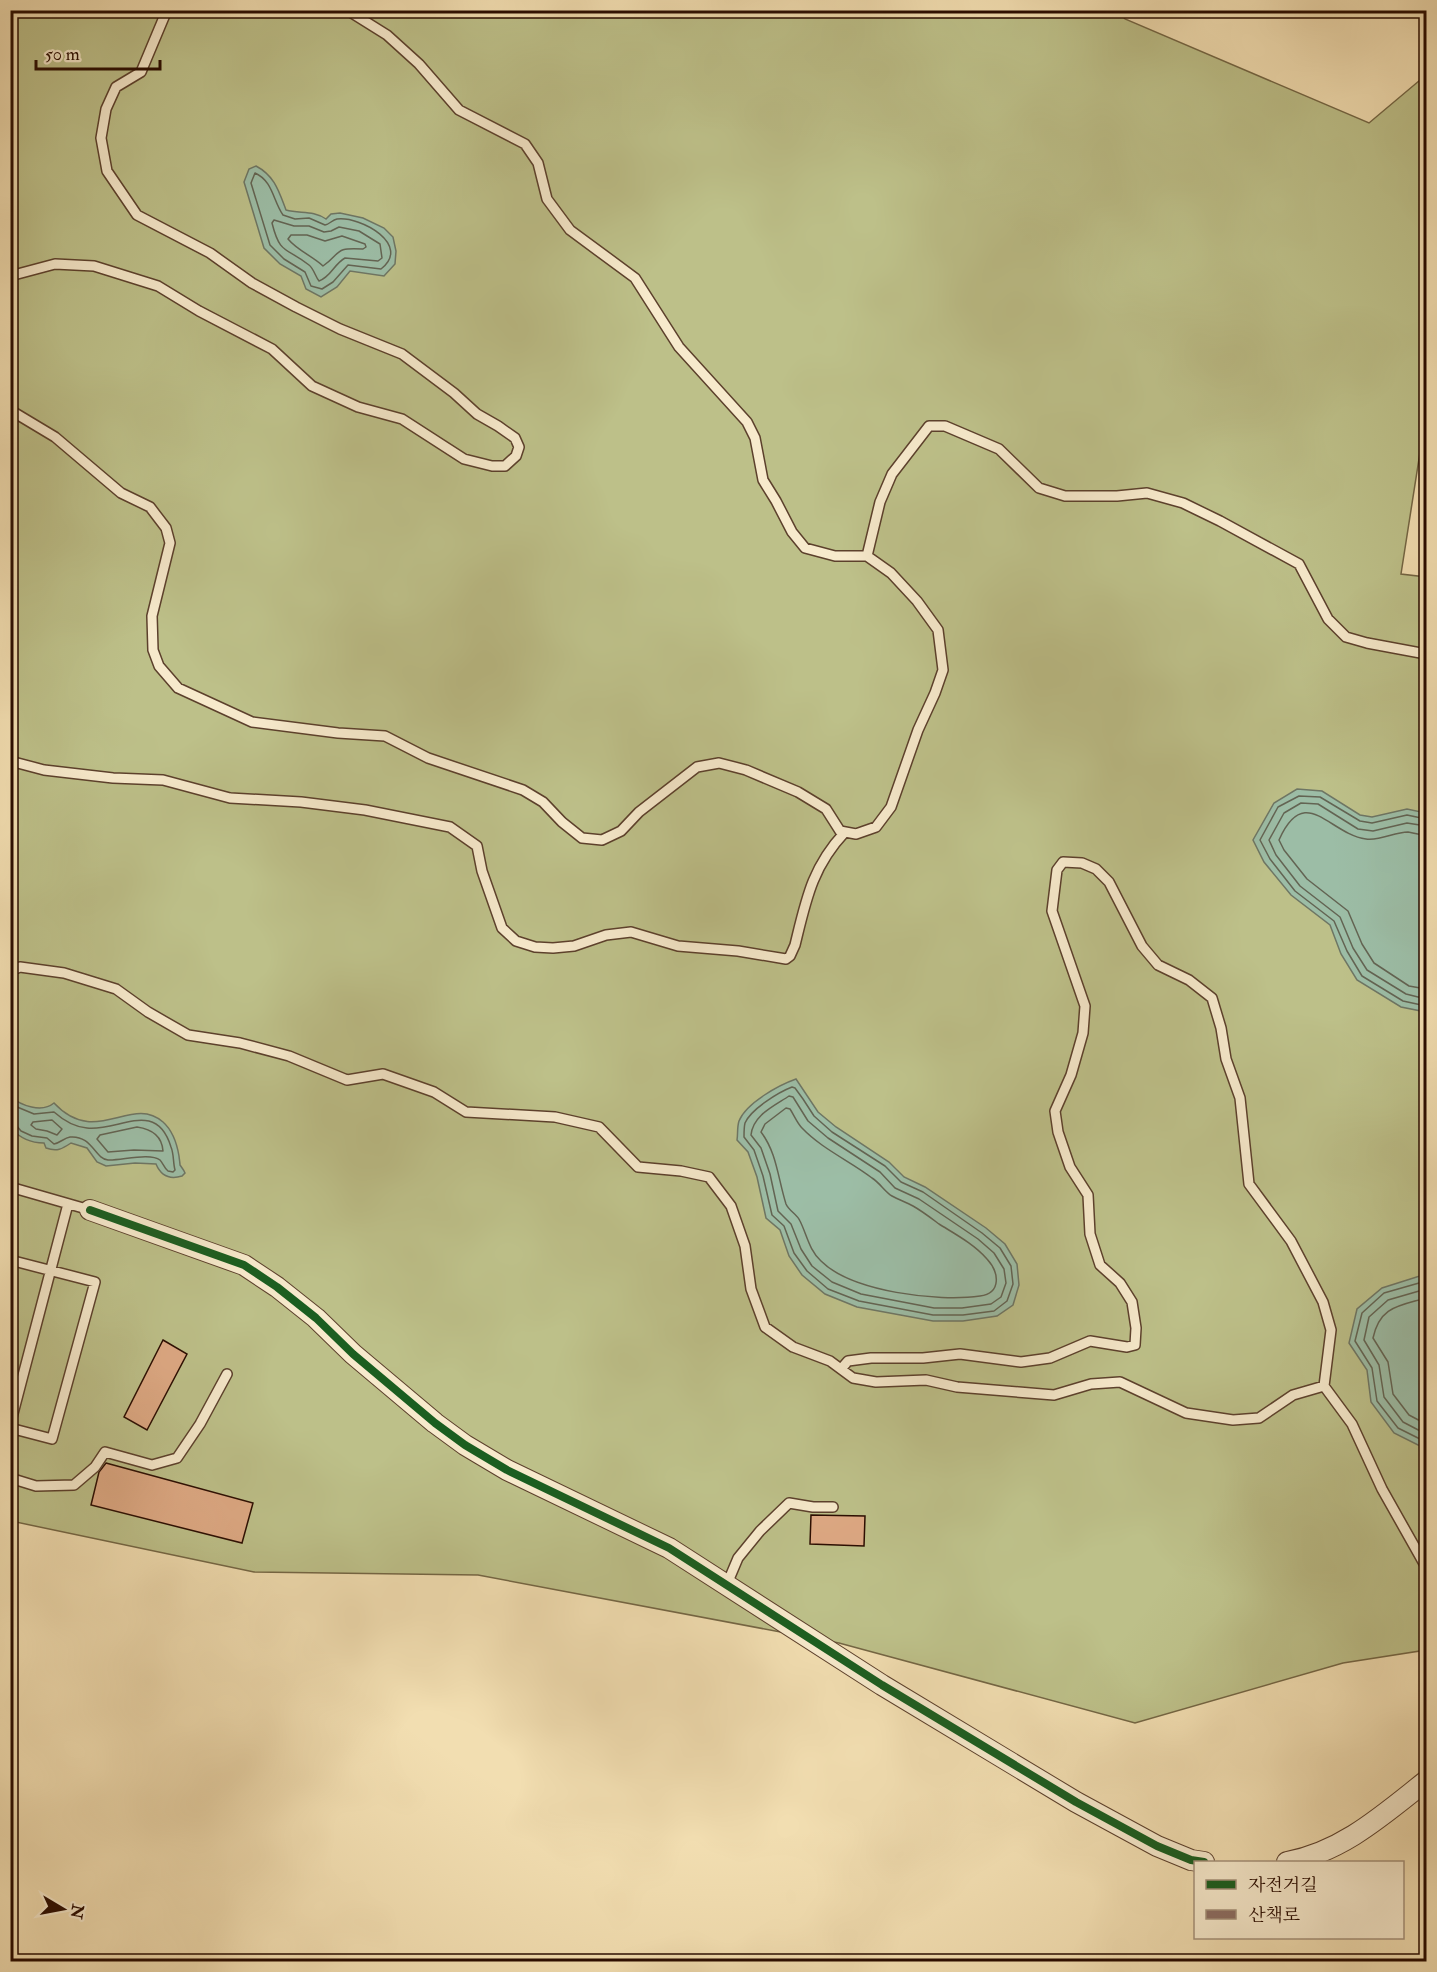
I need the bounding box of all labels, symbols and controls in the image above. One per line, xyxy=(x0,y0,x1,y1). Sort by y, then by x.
scale bar xyxy=(36,33,160,71)
text: 50 m xyxy=(45,43,80,66)
legend xyxy=(1194,1861,1404,1939)
text: 자전거길 xyxy=(1248,1874,1318,1897)
north arrow xyxy=(33,1879,93,1939)
text: N xyxy=(66,1902,88,1921)
text: 산책로 xyxy=(1248,1904,1300,1927)

